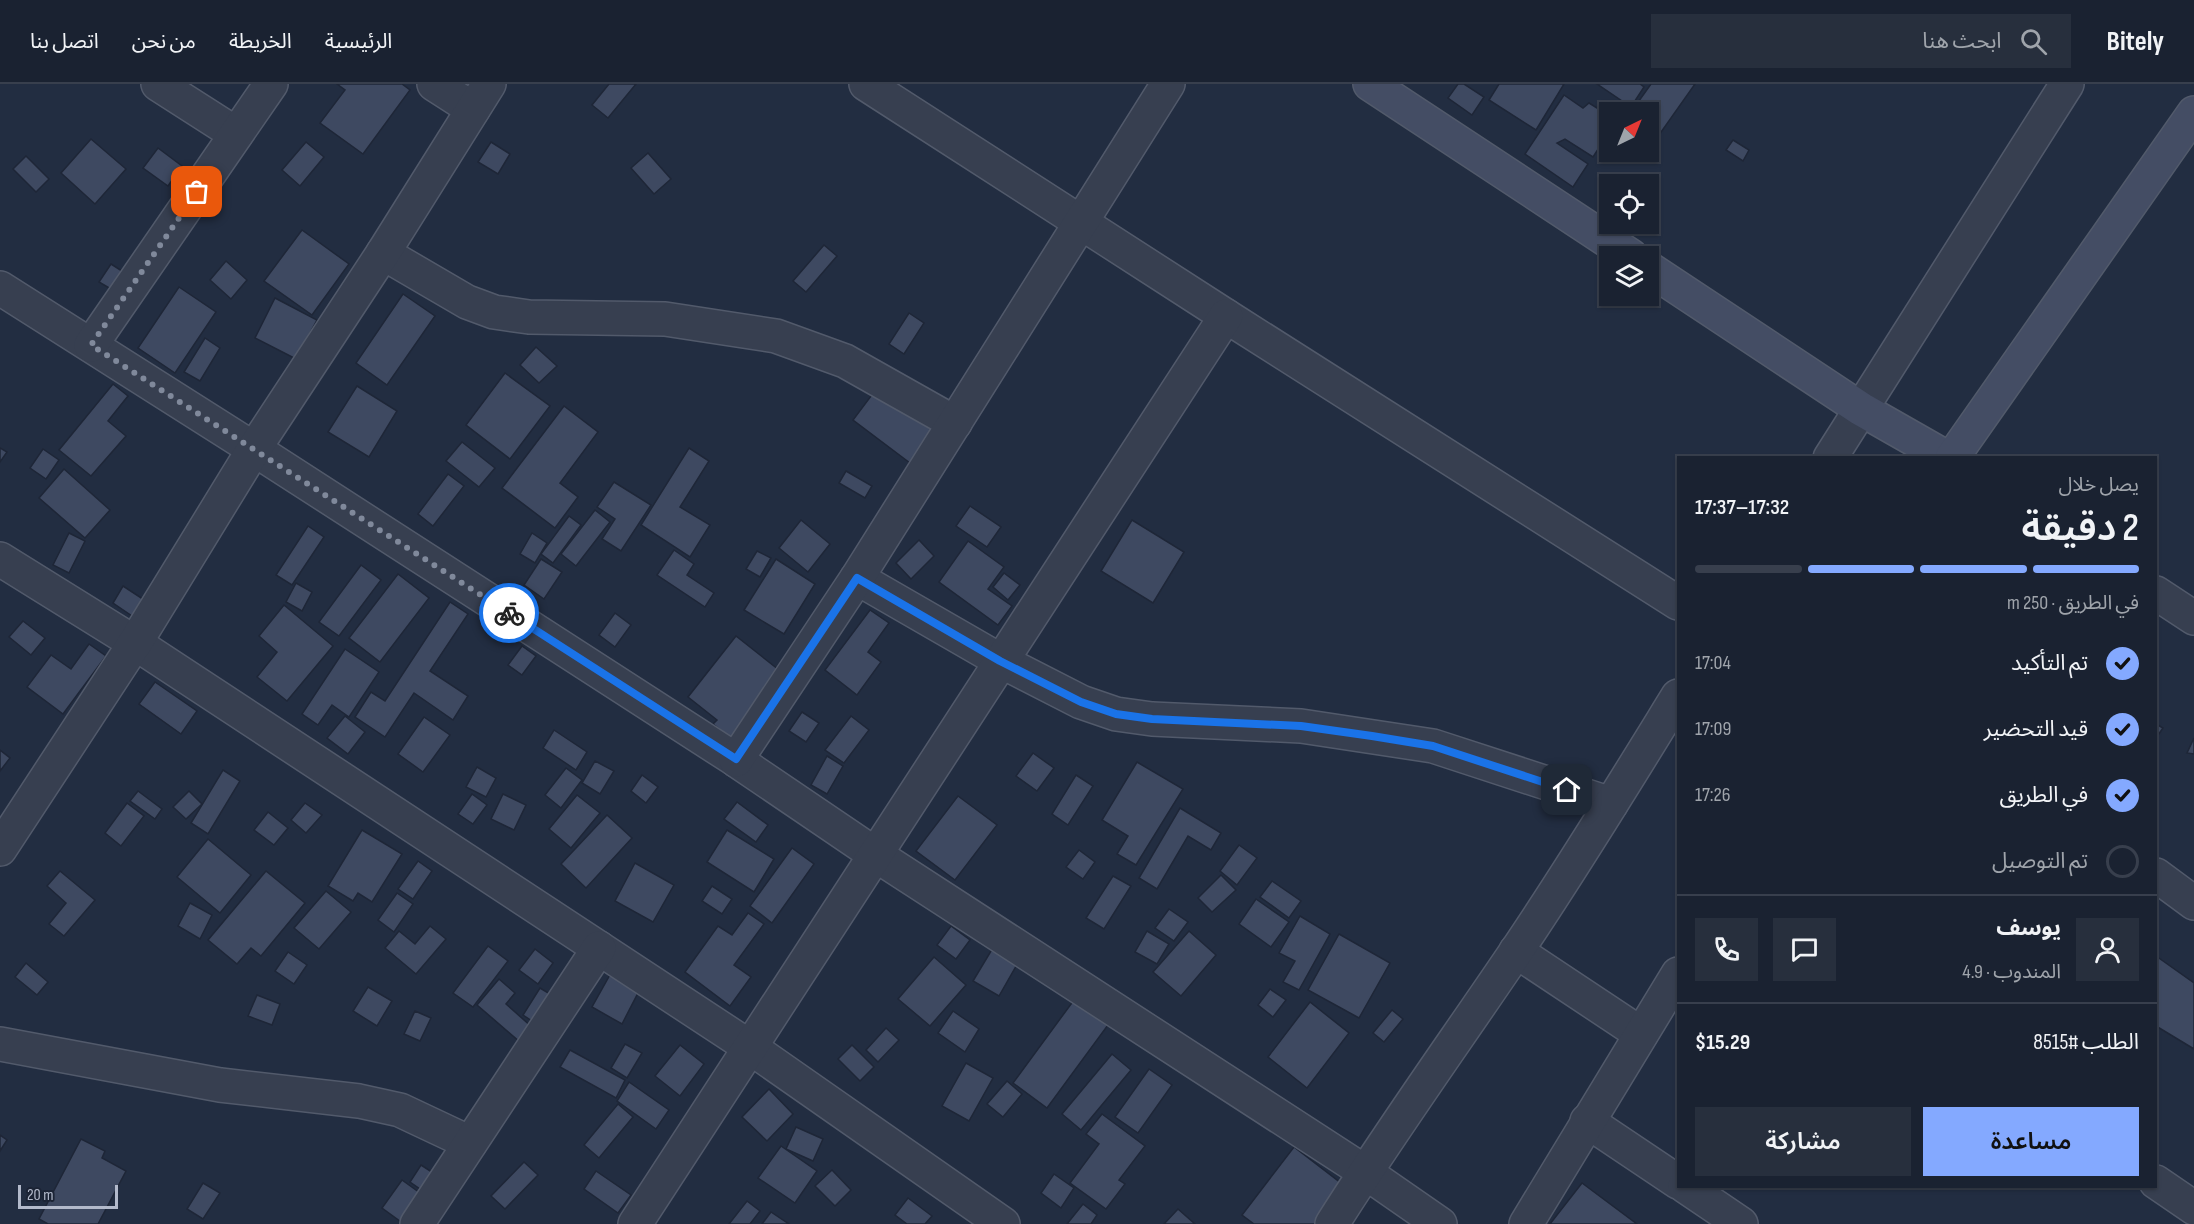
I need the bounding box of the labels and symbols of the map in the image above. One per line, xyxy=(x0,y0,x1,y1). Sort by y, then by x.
north arrow xyxy=(1599,102,1659,162)
pin xyxy=(171,166,222,217)
courier xyxy=(479,583,539,643)
pin xyxy=(1541,764,1592,815)
scale bar xyxy=(18,1182,118,1210)

